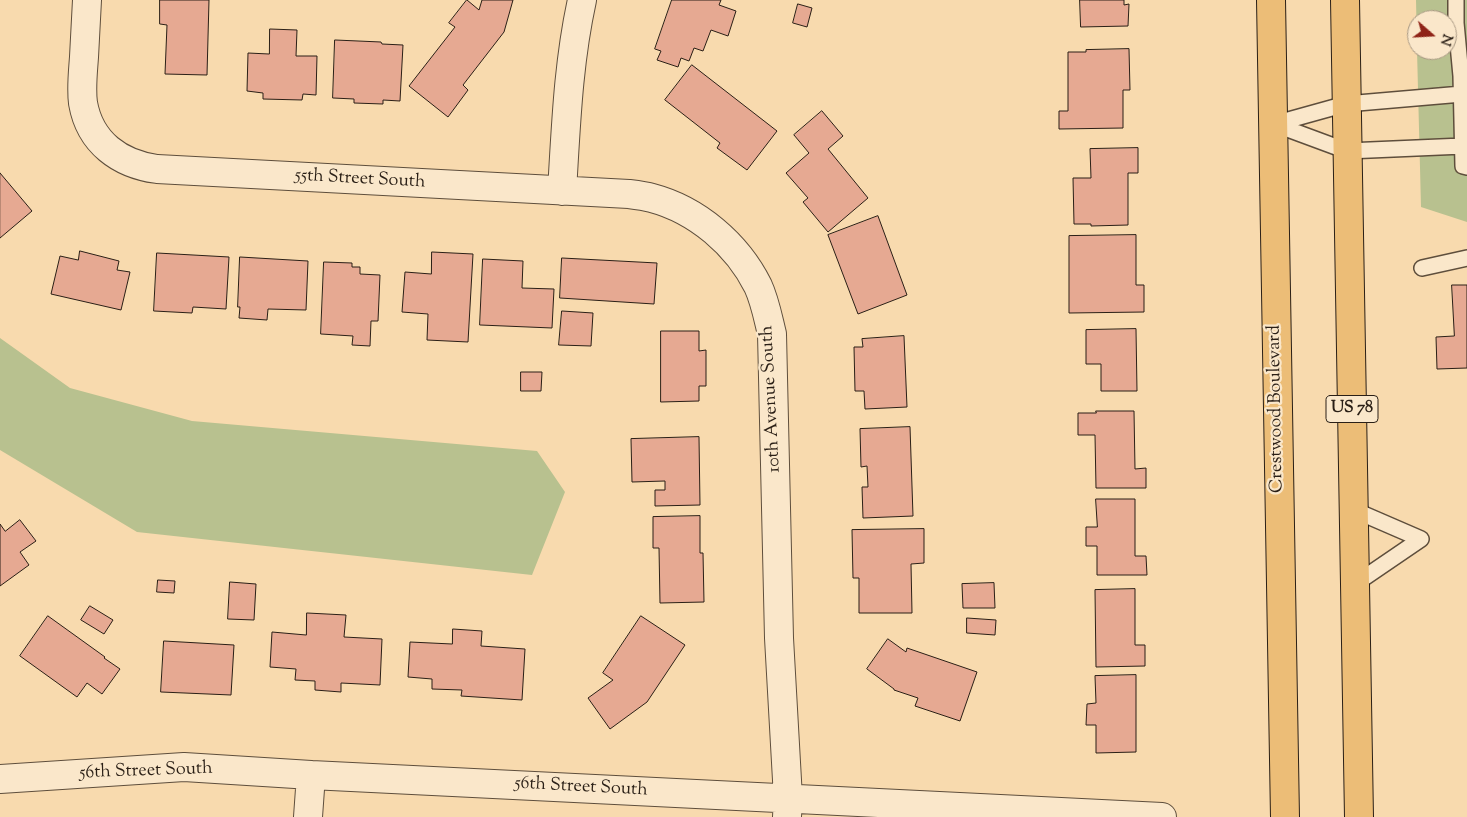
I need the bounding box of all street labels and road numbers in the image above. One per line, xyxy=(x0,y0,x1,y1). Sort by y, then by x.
street label: 55th Street South xyxy=(294,166,426,194)
street label: 10th Avenue South xyxy=(757,325,787,473)
street label: Crestwood Boulevard xyxy=(1265,325,1289,493)
road number: US 78 xyxy=(1326,396,1378,422)
street label: 56th Street South xyxy=(79,759,213,785)
street label: 56th Street South xyxy=(514,774,648,802)

